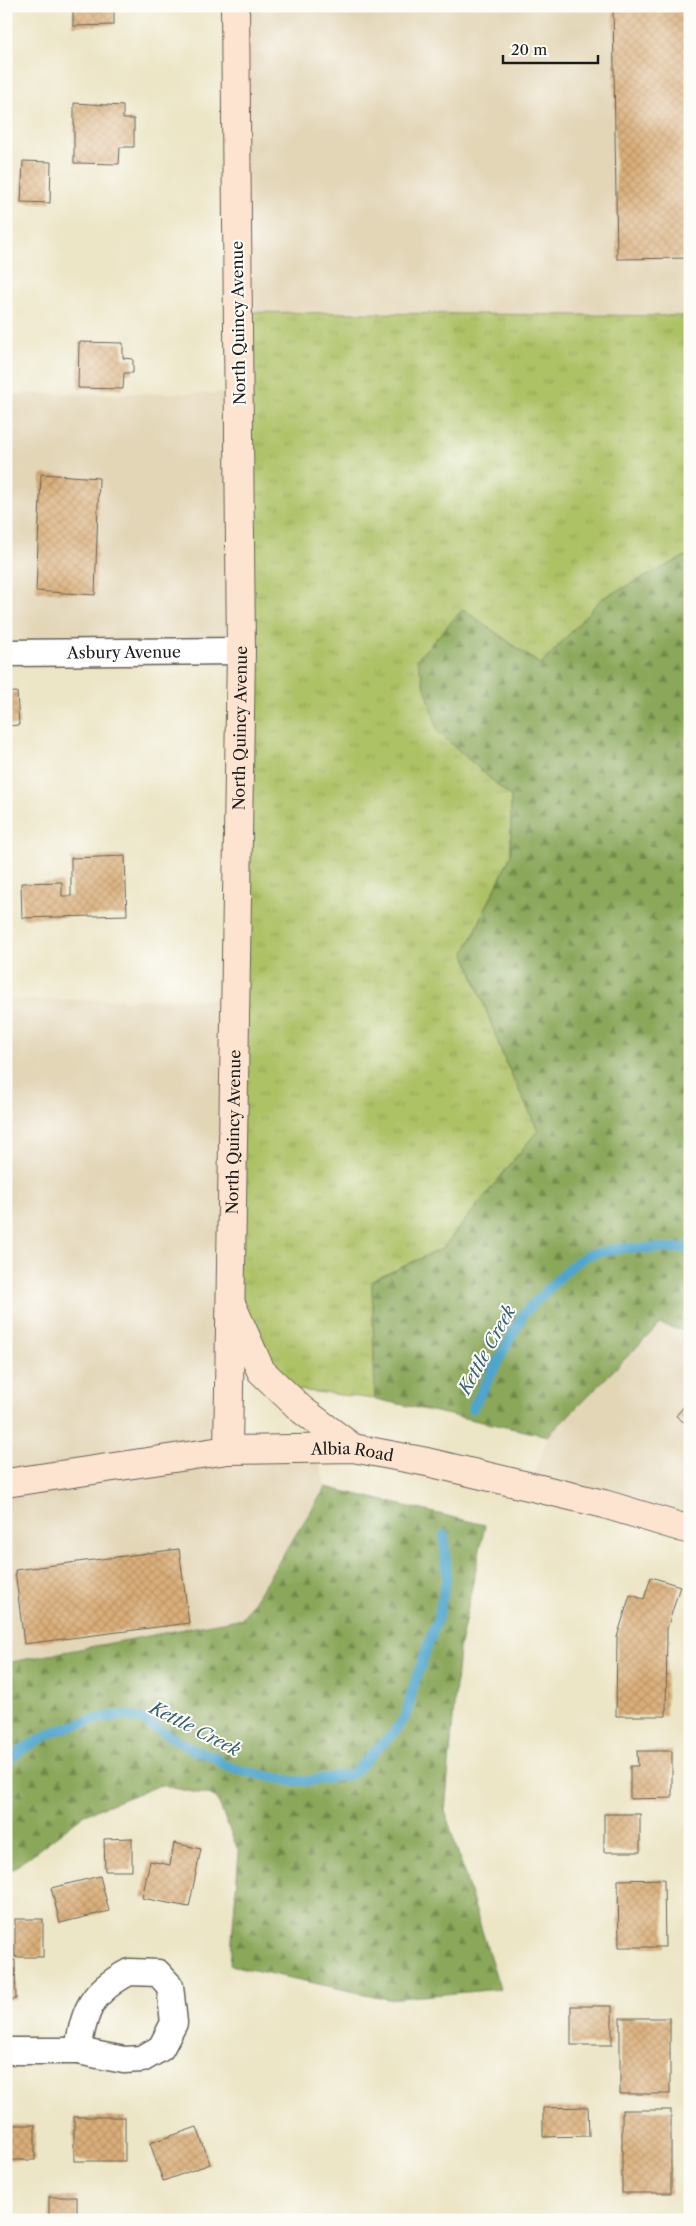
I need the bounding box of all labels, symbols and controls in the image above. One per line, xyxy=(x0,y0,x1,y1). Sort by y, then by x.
scale bar xyxy=(503,32,598,64)
text: 20 m xyxy=(511,40,547,59)
street label: North Quincy Avenue xyxy=(227,241,249,405)
street label: Asbury Avenue xyxy=(66,642,181,662)
street label: North Quincy Avenue xyxy=(228,646,251,811)
street label: North Quincy Avenue xyxy=(222,1050,245,1214)
water label: Kettle Creek xyxy=(453,1301,521,1400)
street label: Albia Road xyxy=(310,1438,396,1466)
water label: Kettle Creek xyxy=(144,1696,244,1761)

